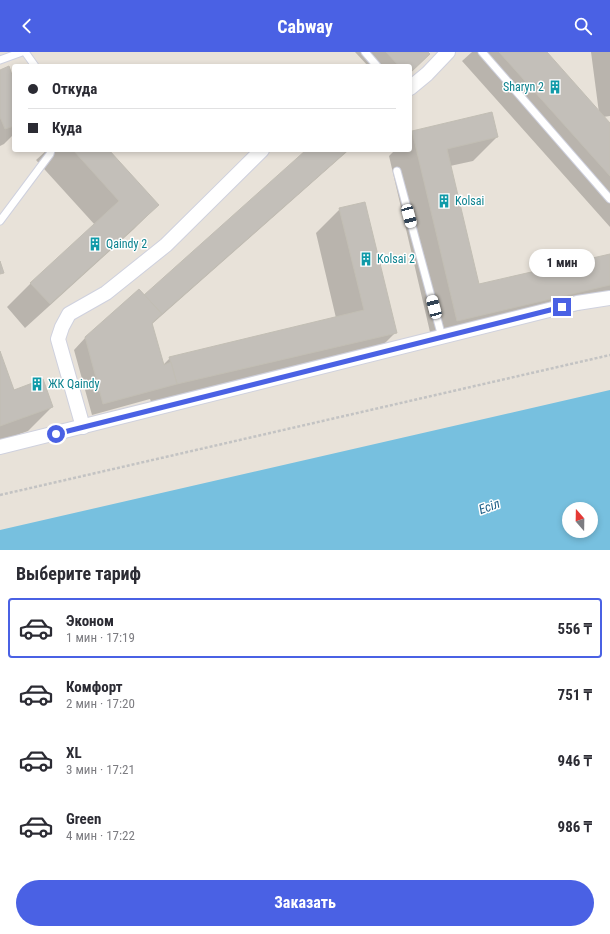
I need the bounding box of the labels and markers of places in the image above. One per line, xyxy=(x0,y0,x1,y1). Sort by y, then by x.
building icon: Sharyn 2 xyxy=(547,79,563,95)
place label: Sharyn 2 xyxy=(503,80,544,94)
building icon: Kolsai xyxy=(436,193,452,209)
place label: Kolsai xyxy=(455,194,484,208)
building icon: Qaindy 2 xyxy=(87,236,103,252)
place label: Qaindy 2 xyxy=(106,237,147,251)
building icon: Kolsai 2 xyxy=(358,251,374,267)
place label: Kolsai 2 xyxy=(377,252,415,266)
building icon: ЖК Qaindy xyxy=(29,376,45,392)
place label: ЖК Qaindy xyxy=(48,377,99,391)

